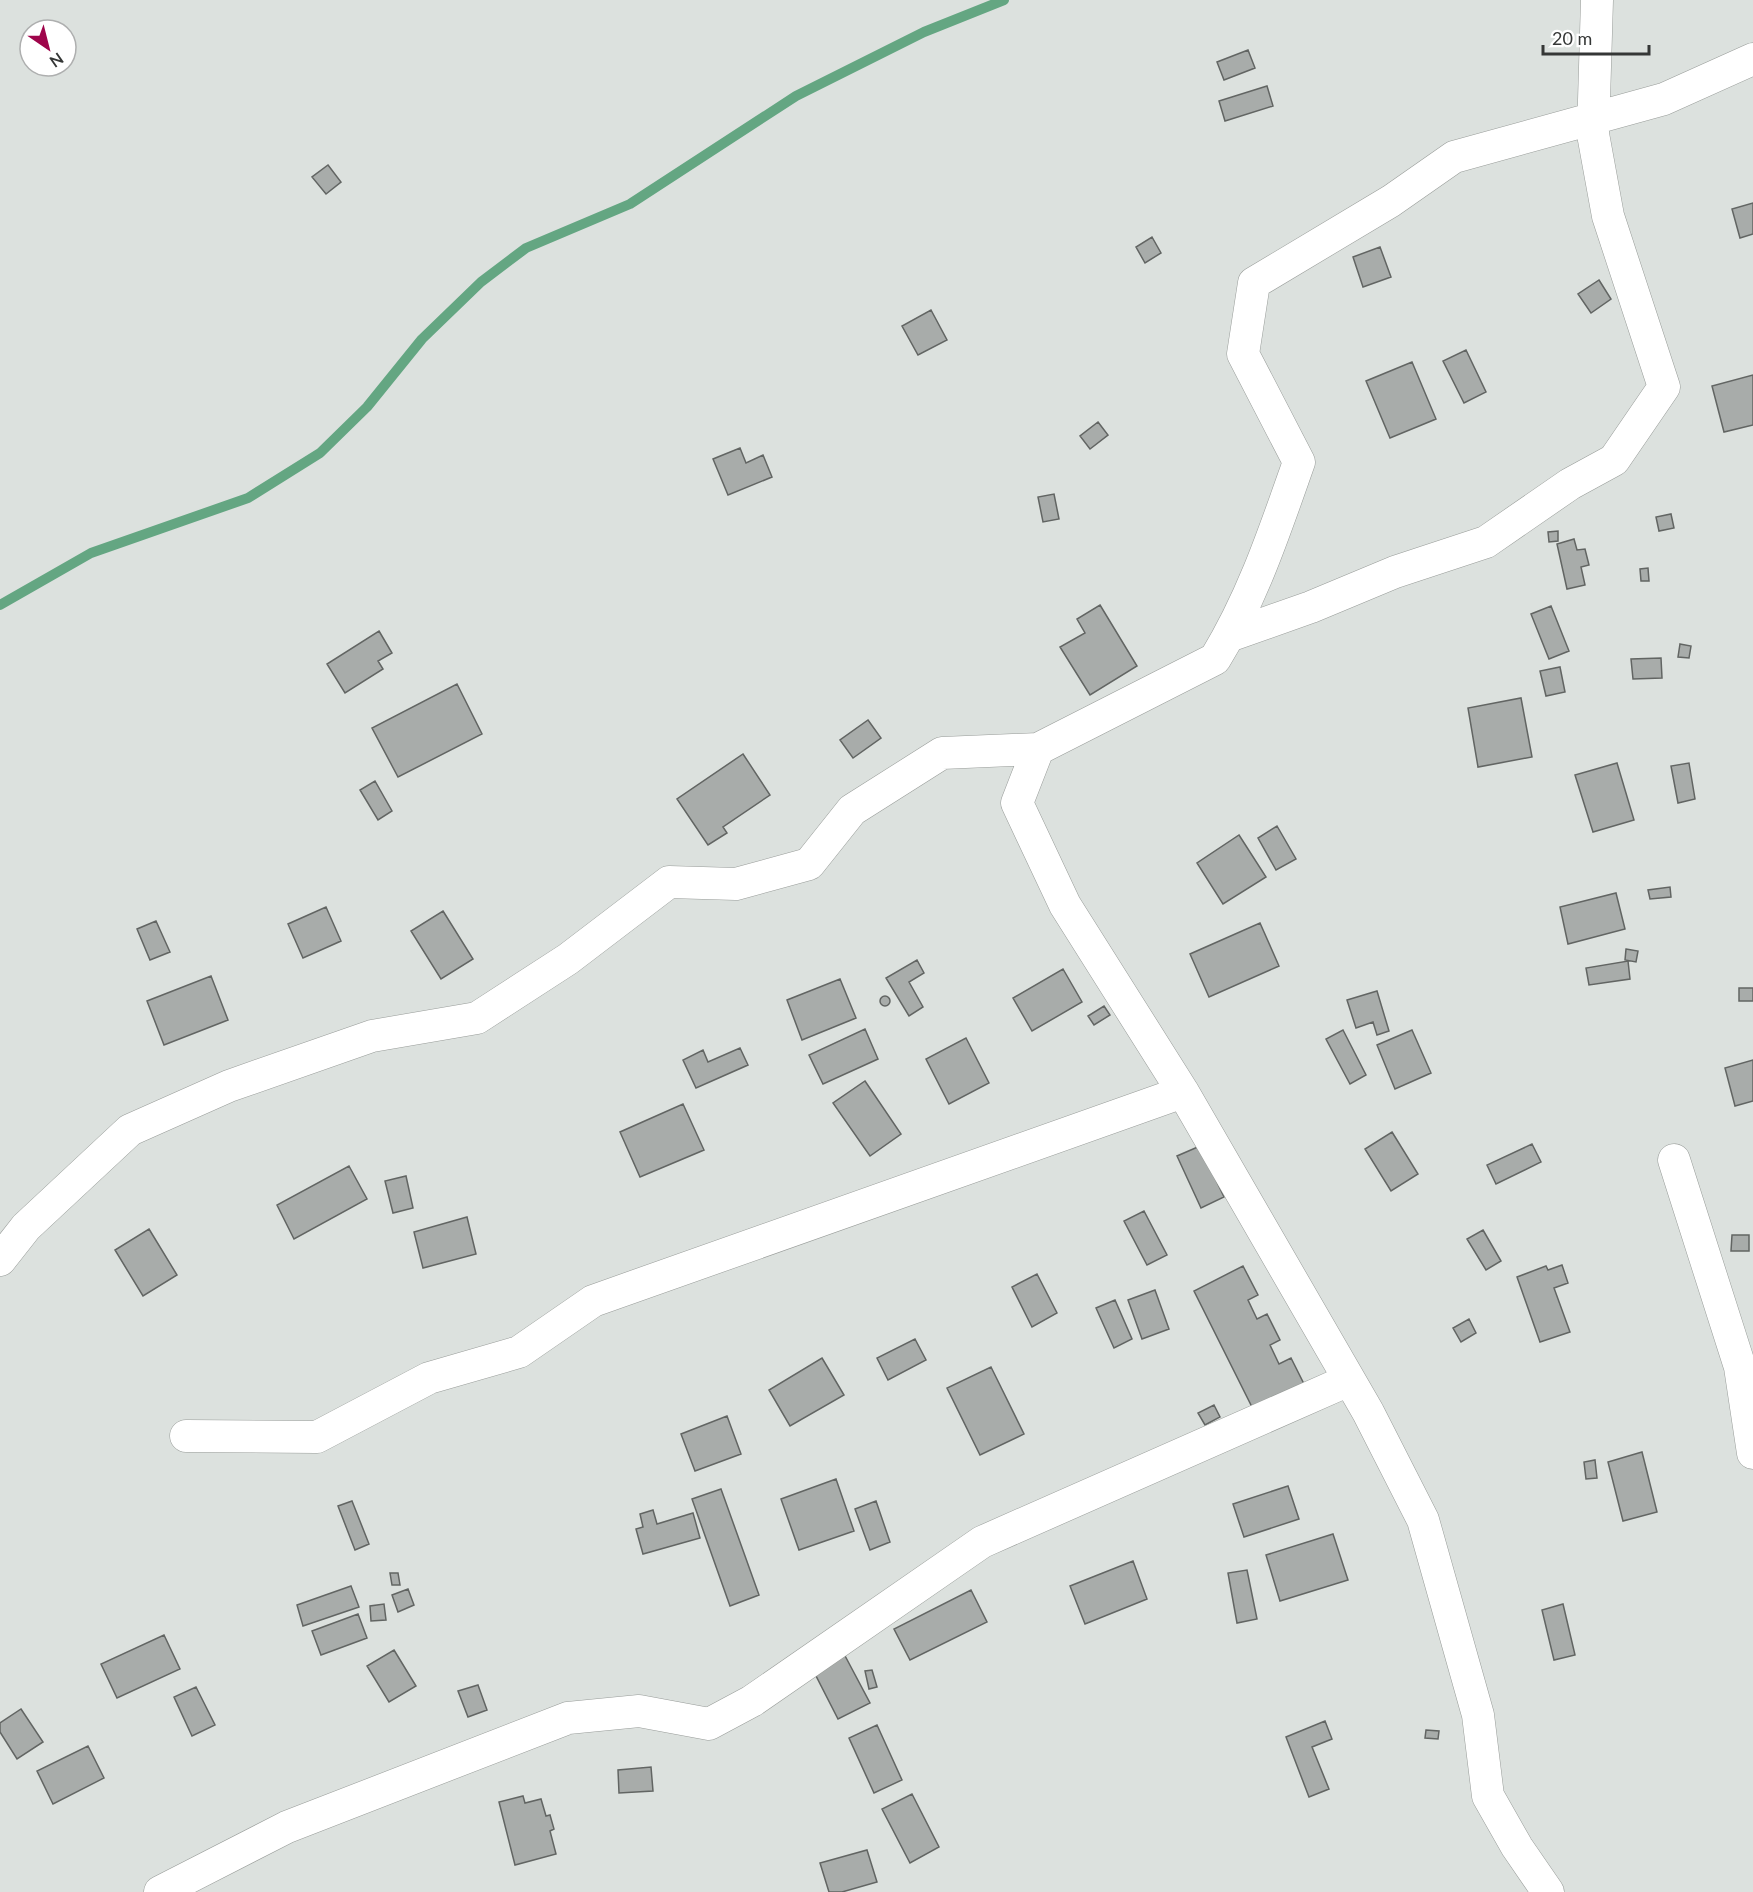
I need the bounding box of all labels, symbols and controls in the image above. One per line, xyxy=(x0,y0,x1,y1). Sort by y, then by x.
north arrow xyxy=(18,18,78,78)
scale bar xyxy=(1543,18,1650,56)
text: 20 m xyxy=(1552,27,1592,49)
text: N xyxy=(46,49,67,72)

